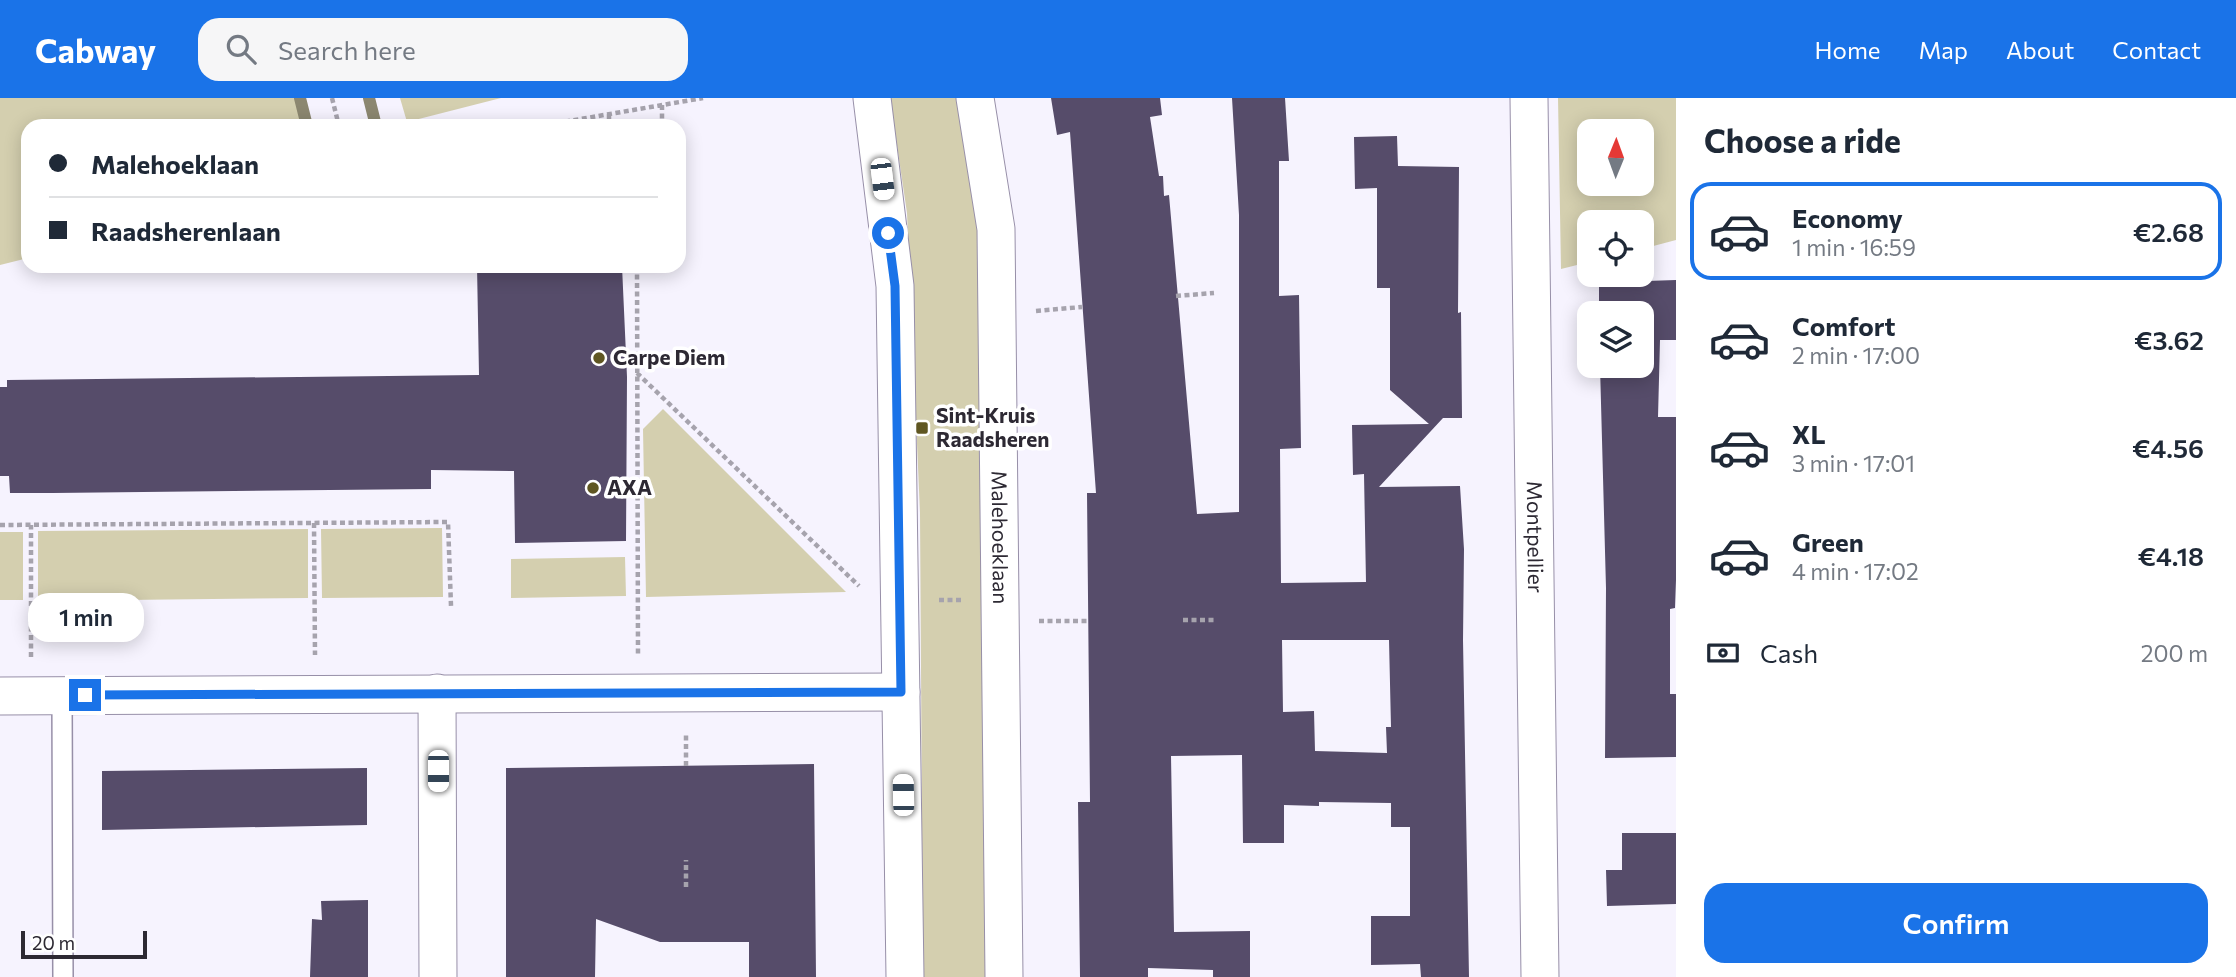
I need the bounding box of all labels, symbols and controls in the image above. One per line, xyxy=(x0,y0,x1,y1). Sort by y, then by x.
search box xyxy=(198,18,688,81)
text: Cabway xyxy=(35,29,156,70)
icon: search xyxy=(222,30,260,68)
text: Search here xyxy=(278,34,416,65)
text: Home xyxy=(1815,35,1881,64)
text: Map xyxy=(1919,35,1968,64)
text: About xyxy=(2006,35,2074,64)
text: Contact xyxy=(2112,35,2201,64)
north arrow xyxy=(1577,119,1654,196)
map controls xyxy=(1577,119,1654,378)
text: Choose a ride xyxy=(1704,120,1901,160)
text: Malehoeklaan xyxy=(91,148,259,179)
car xyxy=(870,157,895,201)
icon: car xyxy=(1708,200,1771,263)
text: Economy xyxy=(1792,202,1903,233)
button: locate xyxy=(1577,210,1654,287)
text: Raadsherenlaan xyxy=(91,215,281,246)
text: €2.68 xyxy=(2133,216,2204,247)
route start xyxy=(872,217,904,249)
text: 1 min · 16:59 xyxy=(1792,233,1916,261)
button: layers xyxy=(1577,301,1654,378)
icon: car xyxy=(1708,308,1771,371)
text: Comfort xyxy=(1792,310,1895,341)
text: €3.62 xyxy=(2134,324,2204,355)
text: 2 min · 17:00 xyxy=(1792,341,1920,369)
place label: Carpe Diem xyxy=(613,344,725,369)
marker: Carpe Diem xyxy=(591,350,607,366)
place label: Sint-Kruis Raadsheren xyxy=(936,402,1049,451)
icon: car xyxy=(1708,416,1771,479)
text: XL xyxy=(1792,418,1826,449)
marker: Sint-Kruis Raadsheren xyxy=(914,420,930,436)
text: €4.56 xyxy=(2132,432,2204,463)
text: 3 min · 17:01 xyxy=(1792,449,1915,477)
street label: Malehoeklaan xyxy=(988,470,1014,604)
place label: AXA xyxy=(607,474,652,499)
marker: AXA xyxy=(585,480,601,496)
street label: Montpellier xyxy=(1523,481,1549,593)
icon: car xyxy=(1708,524,1771,587)
text: Green xyxy=(1792,526,1864,557)
text: €4.18 xyxy=(2138,540,2204,571)
text: 4 min · 17:02 xyxy=(1792,557,1919,585)
callout: 1 min xyxy=(27,594,143,642)
text: 1 min xyxy=(59,603,113,631)
icon: cash xyxy=(1704,634,1742,672)
text: Cash xyxy=(1760,637,1818,668)
text: 200 m xyxy=(2141,639,2208,667)
route end xyxy=(69,679,101,711)
car xyxy=(428,750,449,792)
car xyxy=(893,774,914,816)
button: Confirm xyxy=(1704,883,2208,963)
scale bar xyxy=(21,928,147,960)
text: 20 m xyxy=(32,931,75,954)

